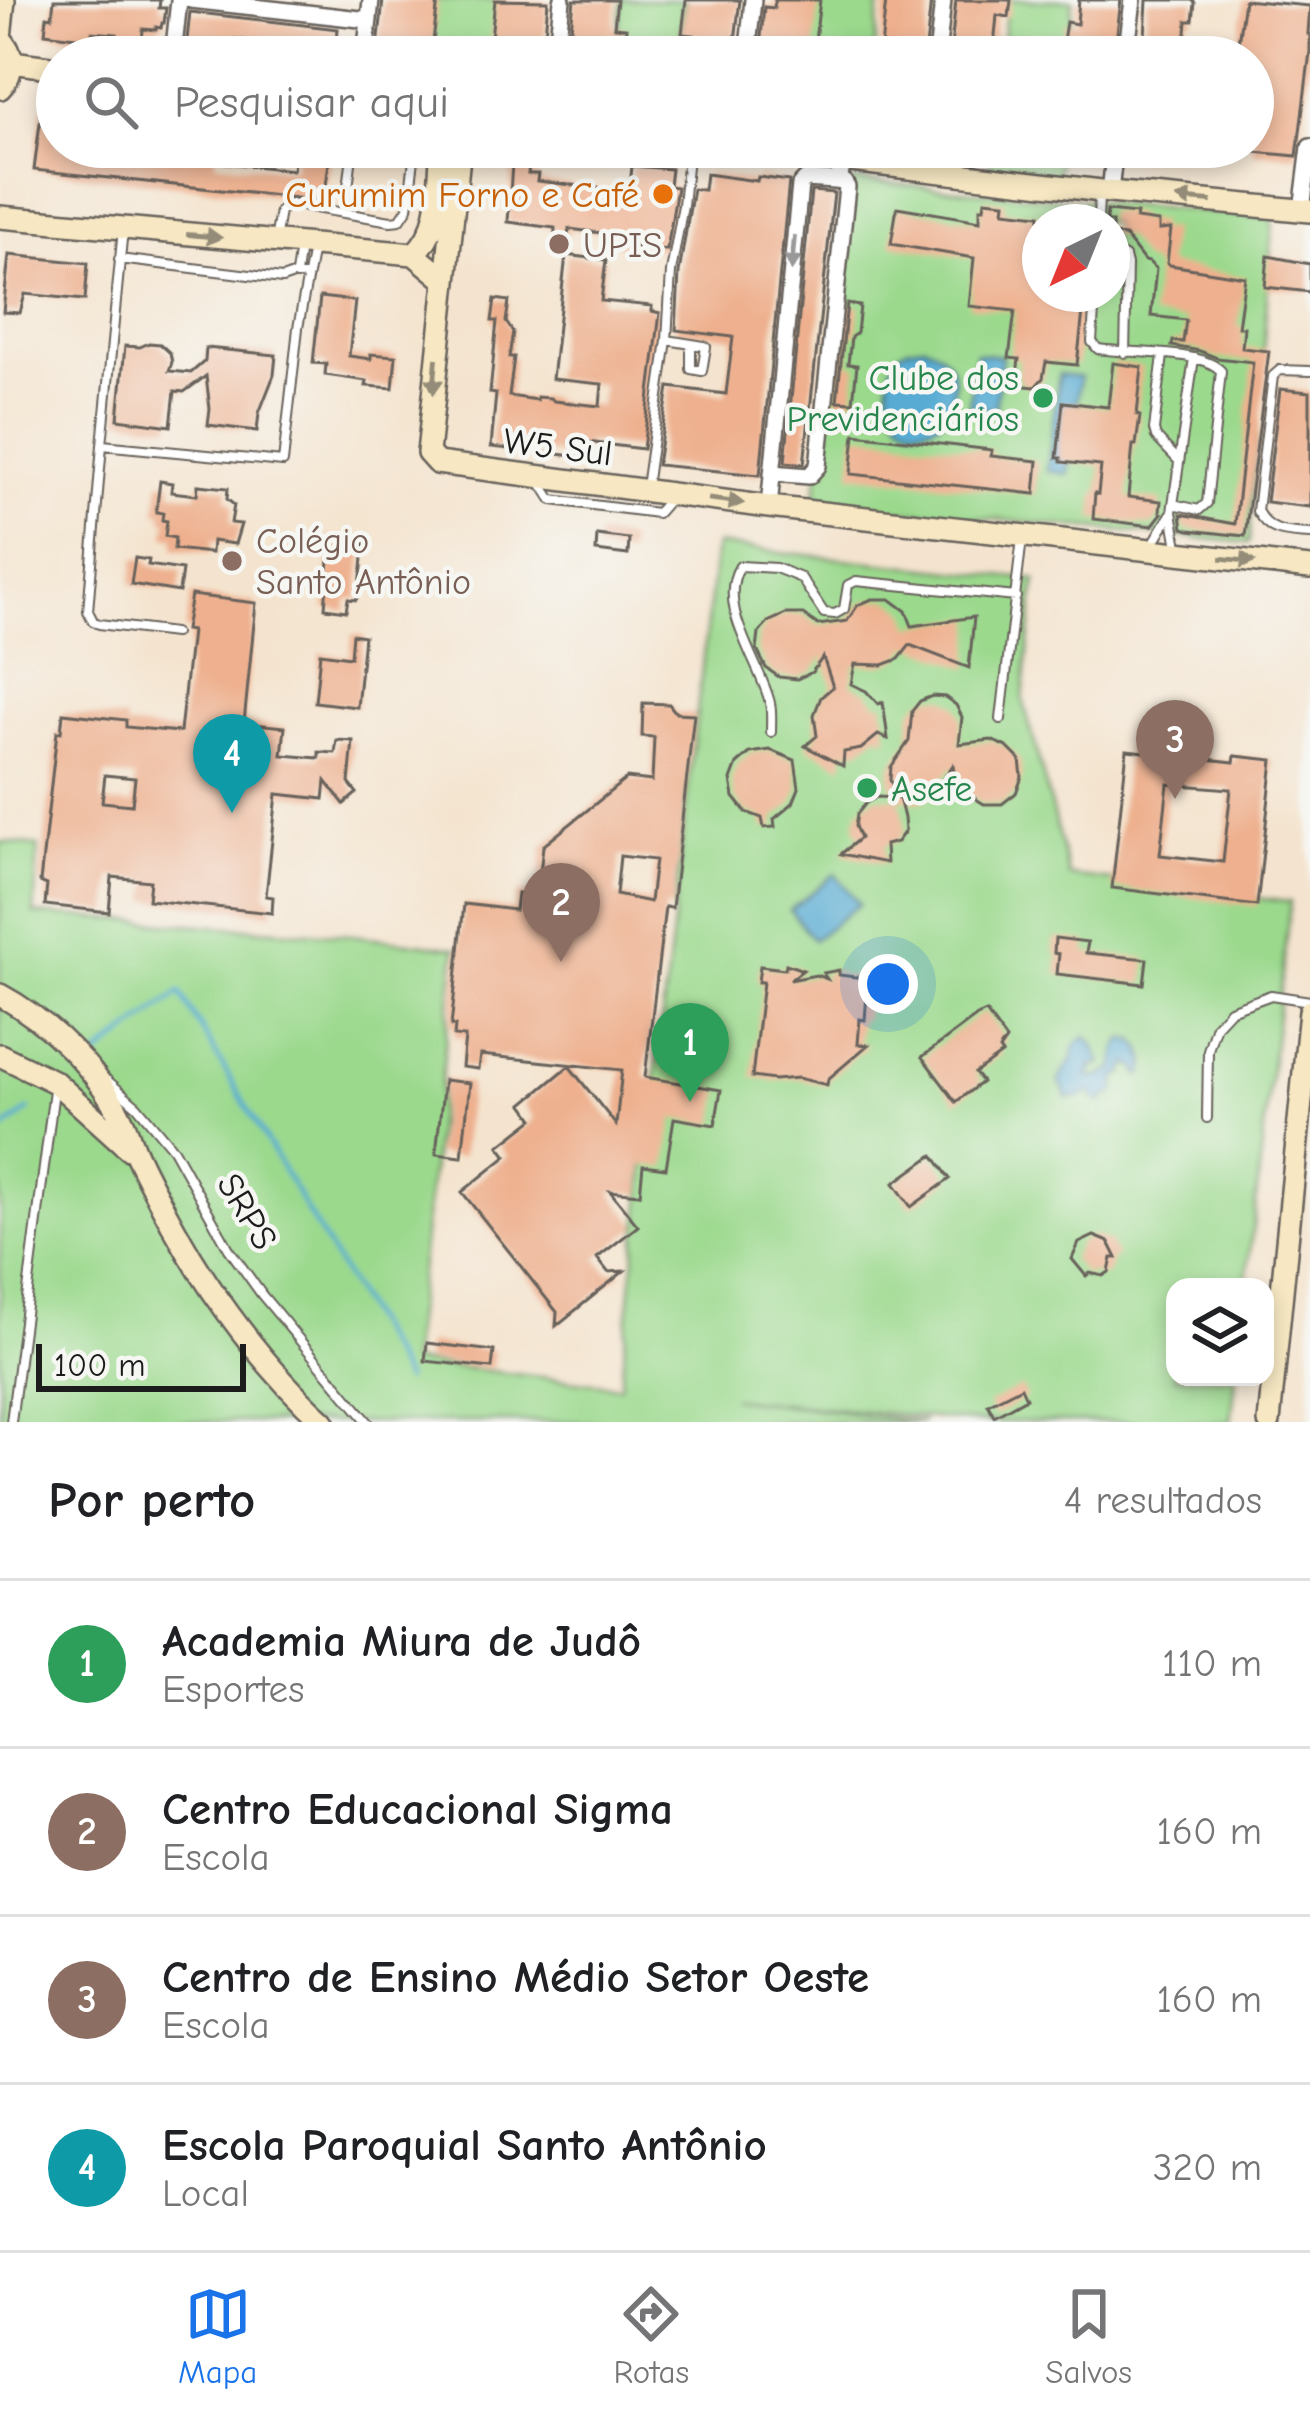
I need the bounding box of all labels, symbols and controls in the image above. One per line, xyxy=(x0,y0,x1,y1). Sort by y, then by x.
search box xyxy=(36,36,1274,168)
icon: search xyxy=(78,69,144,135)
text: Pesquisar aqui xyxy=(174,76,449,128)
place label: Curumim Forno e Café xyxy=(285,175,639,216)
marker: Curumim Forno e Café xyxy=(650,181,676,207)
one-way arrow xyxy=(1174,190,1212,209)
north arrow xyxy=(1022,204,1130,312)
place label: UPIS xyxy=(583,225,662,266)
one-way arrow xyxy=(186,226,223,245)
marker: UPIS xyxy=(546,231,572,257)
one-way arrow xyxy=(783,235,802,272)
one-way arrow xyxy=(425,358,444,395)
place label: Clube dos Previdenciários xyxy=(787,358,1019,440)
marker: Clube dos Previdenciários xyxy=(1030,385,1056,411)
street label: W5 Sul xyxy=(501,421,614,474)
one-way arrow xyxy=(708,492,745,511)
place label: Colégio Santo Antônio xyxy=(256,521,471,603)
marker: Colégio Santo Antônio xyxy=(219,548,245,574)
one-way arrow xyxy=(1220,551,1258,570)
pin: 3 xyxy=(1136,700,1214,799)
pin: 4 xyxy=(193,714,271,813)
place label: Asefe xyxy=(891,769,972,810)
marker: Asefe xyxy=(854,775,880,801)
pin: 2 xyxy=(522,863,600,962)
your location xyxy=(858,954,918,1014)
pin: 1 xyxy=(651,1003,729,1102)
street label: SRPS xyxy=(208,1166,285,1257)
map controls xyxy=(1166,1278,1274,1386)
button: layers xyxy=(1166,1278,1274,1386)
scale bar xyxy=(36,1338,246,1391)
text: 100 m xyxy=(54,1346,146,1384)
text: Por perto xyxy=(48,1471,255,1530)
text: 4 resultados xyxy=(1064,1478,1262,1523)
text: Academia Miura de Judô xyxy=(162,1615,641,1667)
text: 1 xyxy=(79,1641,95,1686)
text: 110 m xyxy=(1162,1641,1262,1686)
text: Esportes xyxy=(162,1667,304,1712)
text: Centro Educacional Sigma xyxy=(162,1783,673,1835)
text: 2 xyxy=(77,1809,97,1854)
text: 160 m xyxy=(1156,1809,1262,1854)
text: Escola xyxy=(162,1835,270,1880)
text: Centro de Ensino Médio Setor Oeste xyxy=(162,1951,869,2003)
text: 3 xyxy=(77,1977,97,2022)
text: 160 m xyxy=(1156,1977,1262,2022)
text: Escola xyxy=(162,2003,270,2048)
text: Escola Paroquial Santo Antônio xyxy=(162,2119,767,2171)
text: 4 xyxy=(78,2145,96,2190)
text: 320 m xyxy=(1153,2145,1262,2190)
text: Local xyxy=(162,2171,249,2216)
tab: Mapa xyxy=(178,2281,257,2391)
tab: Rotas xyxy=(613,2281,689,2391)
tab: Salvos xyxy=(1045,2281,1132,2391)

